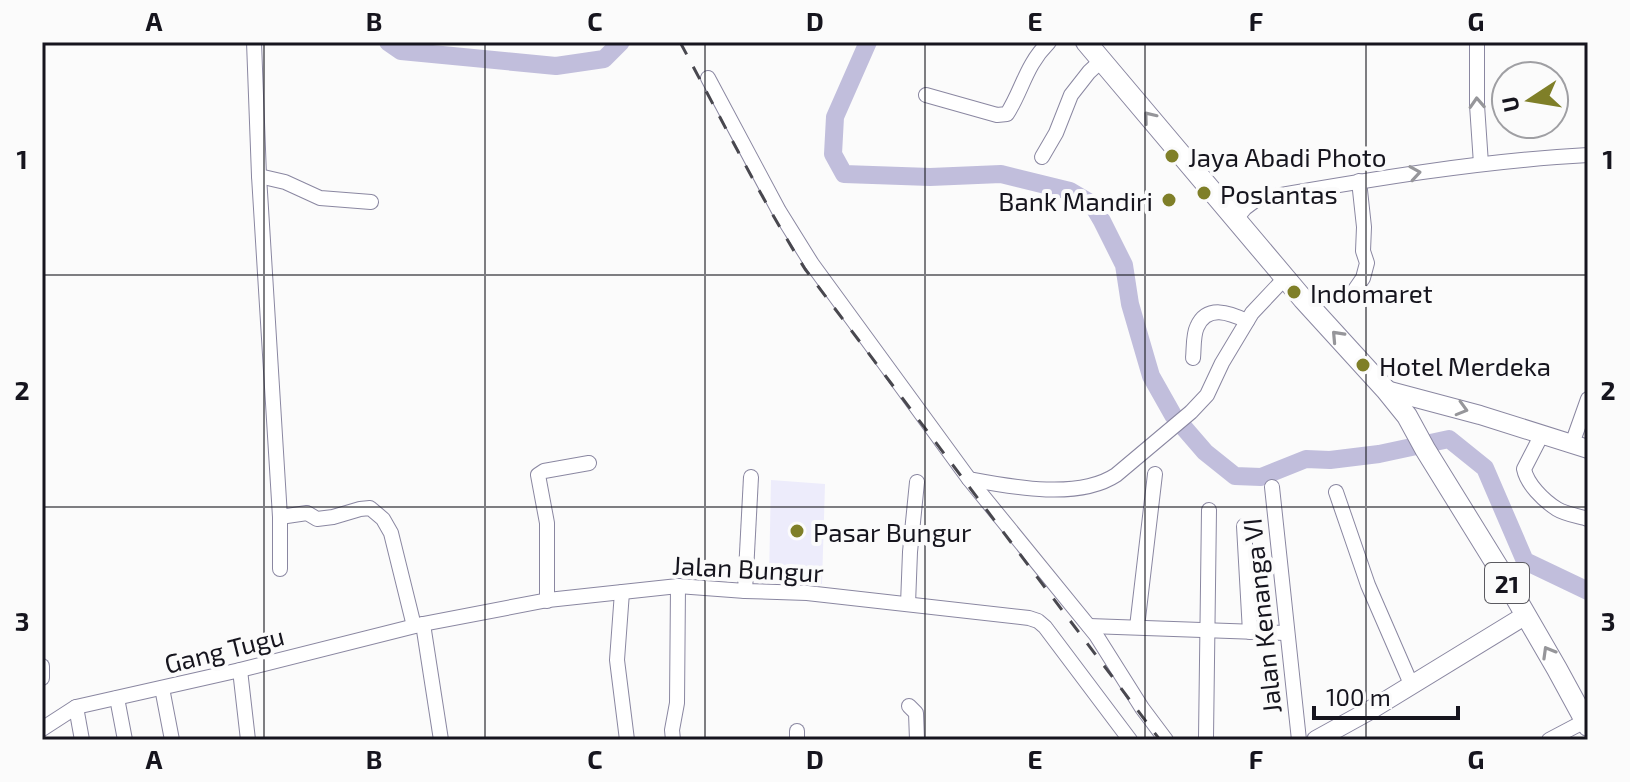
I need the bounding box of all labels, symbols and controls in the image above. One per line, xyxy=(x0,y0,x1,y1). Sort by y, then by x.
text: A xyxy=(146,5,163,36)
text: B xyxy=(366,5,382,36)
text: C xyxy=(587,5,603,36)
text: D xyxy=(806,5,824,36)
text: E xyxy=(1027,5,1043,36)
text: F xyxy=(1249,5,1263,36)
text: G xyxy=(1468,5,1484,36)
north arrow xyxy=(1490,60,1570,140)
text: U xyxy=(1495,94,1524,114)
one-way arrow xyxy=(1469,96,1486,109)
one-way arrow xyxy=(1144,112,1159,126)
place label: Jaya Abadi Photo xyxy=(1188,141,1386,172)
text: 1 xyxy=(16,143,28,174)
text: 1 xyxy=(1602,143,1614,174)
marker: Jaya Abadi Photo xyxy=(1163,147,1181,165)
one-way arrow xyxy=(1408,165,1422,182)
place label: Poslantas xyxy=(1220,178,1338,209)
marker: Poslantas xyxy=(1195,184,1213,202)
place label: Bank Mandiri xyxy=(998,185,1153,216)
marker: Bank Mandiri xyxy=(1160,191,1178,209)
place label: Indomaret xyxy=(1310,277,1433,308)
marker: Indomaret xyxy=(1285,283,1303,301)
one-way arrow xyxy=(1333,331,1347,346)
place label: Hotel Merdeka xyxy=(1379,350,1551,381)
marker: Hotel Merdeka xyxy=(1354,356,1372,374)
text: 2 xyxy=(14,374,30,405)
text: 2 xyxy=(1600,374,1616,405)
one-way arrow xyxy=(1454,400,1468,417)
place label: Pasar Bungur xyxy=(813,516,971,547)
street label: Jalan Kenanga VI xyxy=(1235,517,1287,715)
marker: Pasar Bungur xyxy=(788,522,806,540)
street label: Jalan Bungur xyxy=(671,549,825,587)
road number: 21 xyxy=(1485,563,1529,603)
text: 3 xyxy=(15,605,29,636)
text: 3 xyxy=(1601,605,1615,636)
street label: Gang Tugu xyxy=(161,619,287,679)
one-way arrow xyxy=(1542,647,1557,661)
scale bar xyxy=(1314,670,1458,720)
text: 100 m xyxy=(1326,682,1391,711)
text: A xyxy=(146,743,163,774)
text: B xyxy=(366,743,382,774)
text: C xyxy=(587,743,603,774)
text: D xyxy=(806,743,824,774)
text: E xyxy=(1027,743,1043,774)
text: F xyxy=(1249,743,1263,774)
text: G xyxy=(1468,743,1484,774)

